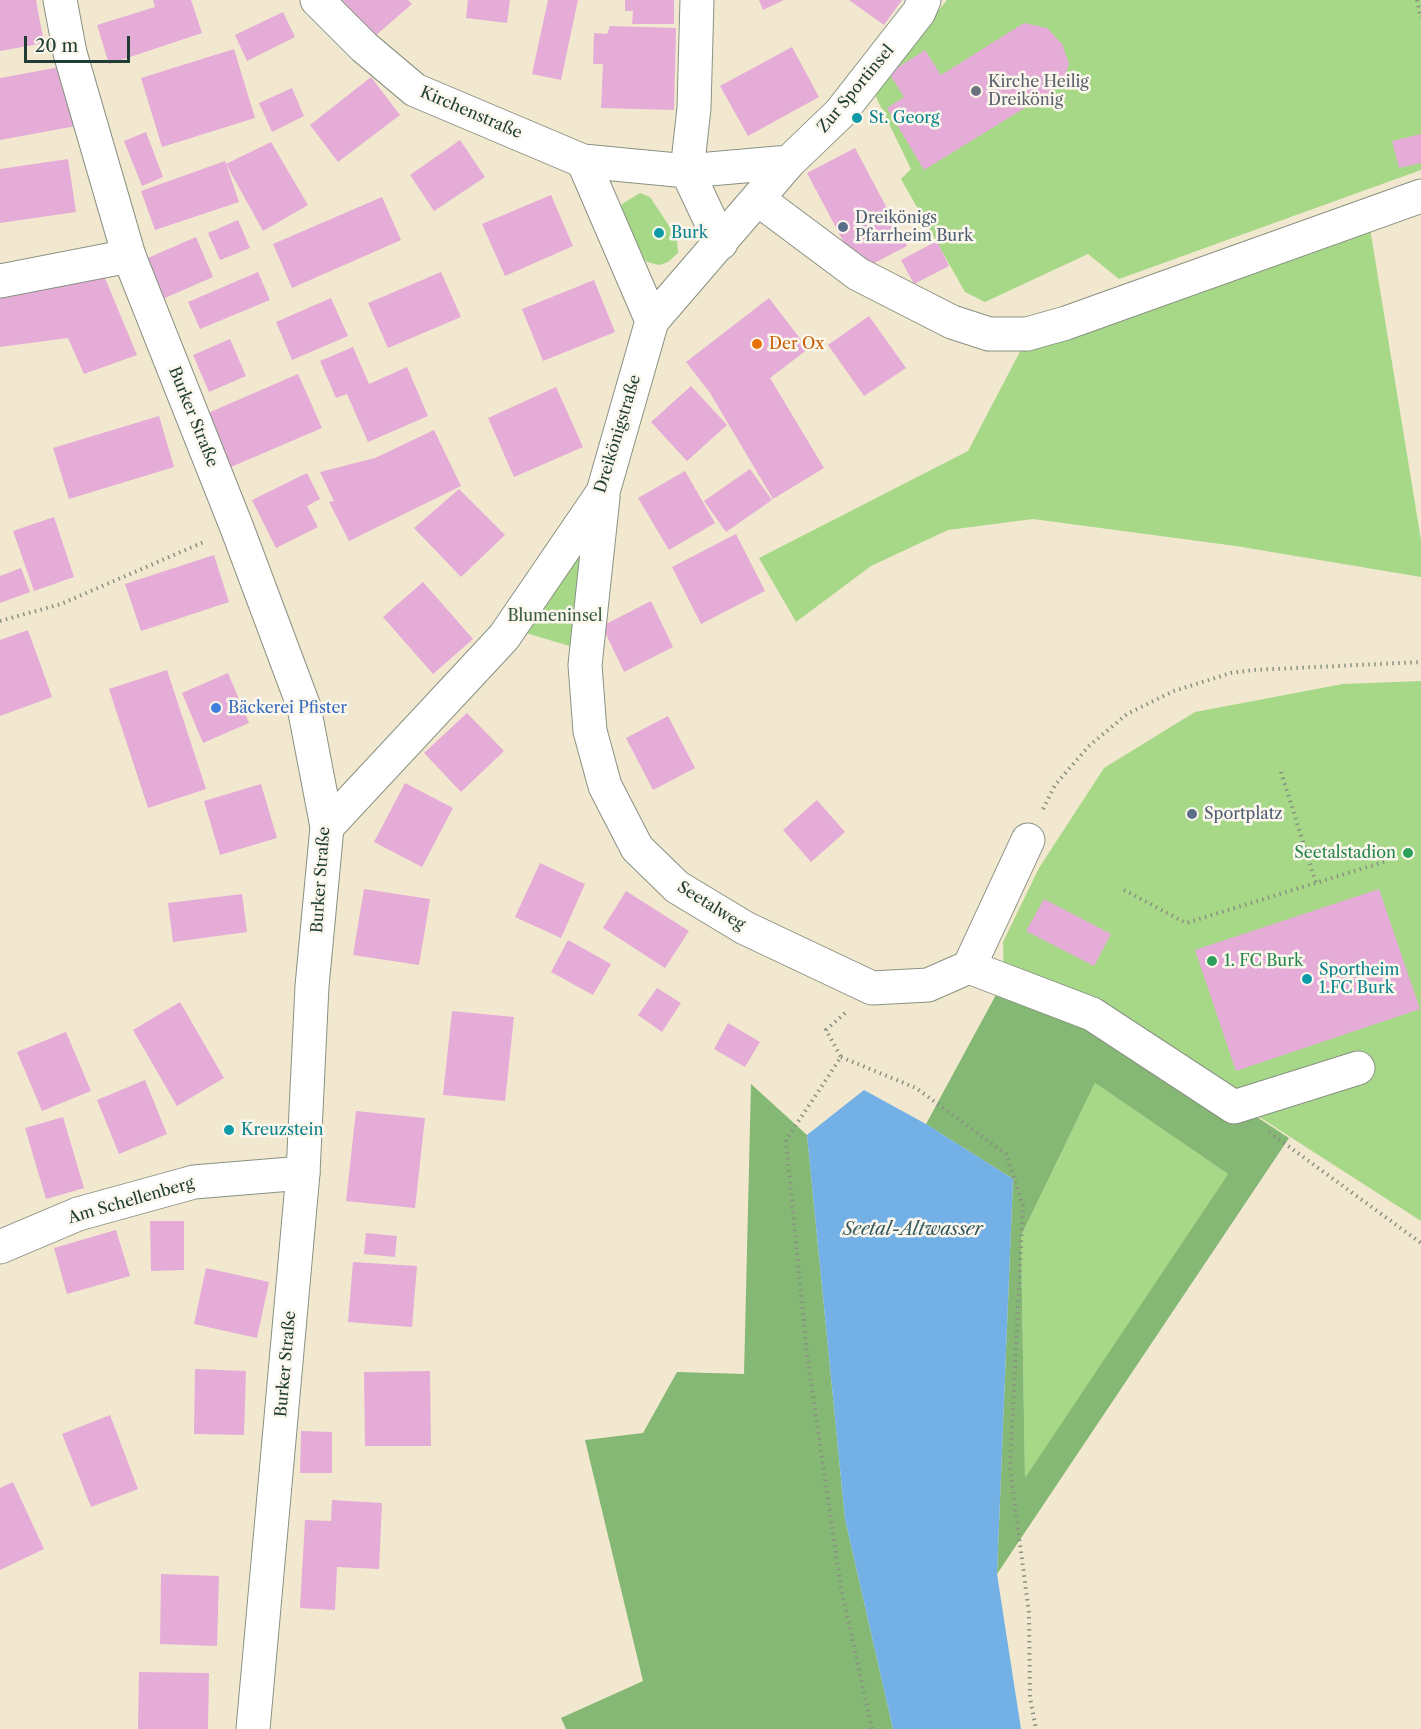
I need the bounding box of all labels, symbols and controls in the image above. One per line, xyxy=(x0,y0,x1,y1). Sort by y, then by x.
scale bar xyxy=(27,24,134,62)
text: 20 m xyxy=(35,35,78,57)
street label: Zur Sportinsel xyxy=(814,41,898,137)
place label: Kirche Heilig Dreikönig xyxy=(988,72,1089,110)
street label: Kirchenstraße xyxy=(417,83,525,143)
marker: Kirche Heilig Dreikönig xyxy=(969,84,983,98)
place label: St. Georg xyxy=(869,108,939,128)
marker: St. Georg xyxy=(850,111,864,125)
place label: Dreikönigs Pfarrheim Burk xyxy=(855,208,973,246)
marker: Dreikönigs Pfarrheim Burk xyxy=(836,220,850,234)
place label: Burk xyxy=(671,223,708,243)
marker: Burk xyxy=(652,226,666,240)
place label: Der Ox xyxy=(769,334,824,354)
marker: Der Ox xyxy=(750,337,764,351)
street label: Burker Straße xyxy=(164,364,222,470)
street label: Dreikönigstraße xyxy=(591,372,645,496)
park label: Blumeninsel xyxy=(507,606,603,626)
place label: Bäckerei Pfister xyxy=(228,698,347,718)
marker: Bäckerei Pfister xyxy=(209,701,223,715)
place label: Sportplatz xyxy=(1204,804,1283,824)
marker: Sportplatz xyxy=(1185,807,1199,821)
street label: Burker Straße xyxy=(308,826,334,934)
place label: Seetalstadion xyxy=(1294,843,1396,863)
marker: Seetalstadion xyxy=(1401,846,1415,860)
street label: Seetalweg xyxy=(674,878,748,934)
place label: 1. FC Burk xyxy=(1224,951,1303,971)
marker: 1. FC Burk xyxy=(1205,954,1219,968)
place label: Sportheim 1.FC Burk xyxy=(1319,960,1399,998)
marker: Sportheim 1.FC Burk xyxy=(1300,972,1314,986)
place label: Kreuzstein xyxy=(241,1120,323,1140)
marker: Kreuzstein xyxy=(222,1123,236,1137)
street label: Am Schellenberg xyxy=(66,1174,196,1228)
water label: Seetal-Altwasser xyxy=(843,1219,983,1241)
street label: Burker Straße xyxy=(272,1310,300,1418)

